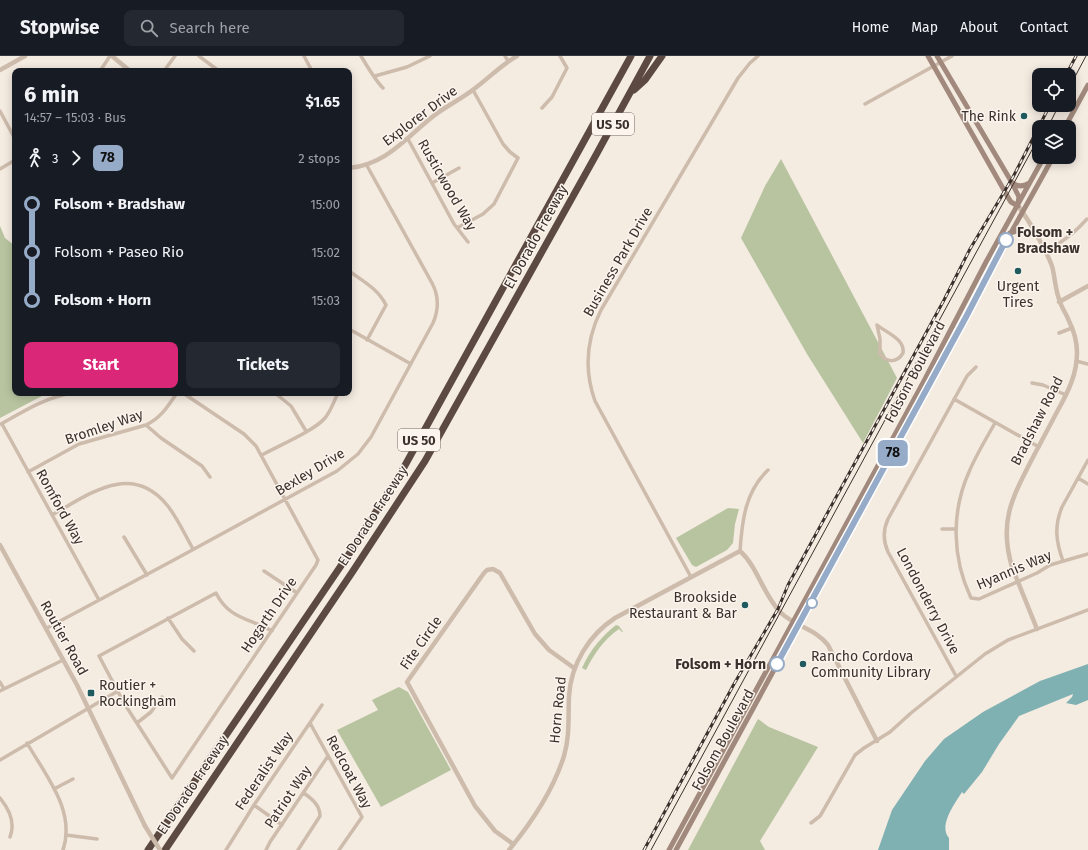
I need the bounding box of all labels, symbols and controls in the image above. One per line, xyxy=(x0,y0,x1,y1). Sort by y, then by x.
search box xyxy=(124,10,404,46)
text: Stopwise xyxy=(20,16,100,39)
icon: search xyxy=(138,17,160,39)
text: Search here xyxy=(170,19,250,37)
text: Home xyxy=(852,19,889,36)
text: Map xyxy=(911,19,938,36)
text: About xyxy=(960,19,998,36)
text: Contact xyxy=(1020,19,1068,36)
map controls xyxy=(1032,68,1076,164)
button: locate xyxy=(1032,68,1076,112)
text: 6 min xyxy=(24,81,79,108)
street label: Explorer Drive xyxy=(379,82,461,150)
text: $1.65 xyxy=(305,93,340,111)
place label: The Rink xyxy=(961,108,1017,125)
text: 14:57 – 15:03 · Bus xyxy=(24,110,126,125)
marker: The Rink xyxy=(1019,111,1029,121)
road number: US 50 xyxy=(592,113,634,135)
button: layers xyxy=(1032,120,1076,164)
street label: Rusticwood Way xyxy=(414,136,480,234)
icon: walk xyxy=(24,147,46,169)
icon: forward xyxy=(65,147,87,169)
text: 78 xyxy=(101,149,115,166)
text: 3 xyxy=(52,151,59,166)
text: 2 stops xyxy=(298,151,340,166)
street label: El Dorado Freeway xyxy=(500,182,572,292)
text: Folsom + Bradshaw xyxy=(54,195,185,213)
text: 15:00 xyxy=(310,197,340,212)
street label: Business Park Drive xyxy=(580,204,656,320)
place label: Folsom + Bradshaw xyxy=(1017,224,1080,257)
marker: Folsom + Bradshaw xyxy=(998,232,1014,248)
text: Folsom + Paseo Rio xyxy=(54,243,184,261)
text: 15:02 xyxy=(311,245,340,260)
marker: Urgent Tires xyxy=(1013,266,1023,276)
place label: Urgent Tires xyxy=(997,278,1040,311)
text: Folsom + Horn xyxy=(54,291,151,309)
text: 15:03 xyxy=(311,293,340,308)
street label: Folsom Boulevard xyxy=(881,318,949,426)
button: Start xyxy=(24,342,178,388)
button: Tickets xyxy=(186,342,340,388)
street label: Bradshaw Road xyxy=(1007,374,1067,468)
street label: Bromley Way xyxy=(63,406,145,448)
road number: US 50 xyxy=(398,429,440,451)
line badge: 78 xyxy=(875,440,911,466)
text: 78 xyxy=(886,444,900,461)
street label: Bexley Drive xyxy=(272,445,348,499)
street label: El Dorado Freeway xyxy=(334,463,412,569)
street label: Romford Way xyxy=(32,466,88,548)
street label: Londonderry Drive xyxy=(893,545,963,657)
street label: Hyannis Way xyxy=(974,547,1054,593)
street label: Hogarth Drive xyxy=(237,574,301,656)
place label: Brookside Restaurant & Bar xyxy=(629,589,738,622)
unlabelled marker xyxy=(806,597,818,609)
street label: Routier Road xyxy=(37,598,91,678)
marker: Brookside Restaurant & Bar xyxy=(740,600,750,610)
street label: Fite Circle xyxy=(396,613,446,673)
place label: Rancho Cordova Community Library xyxy=(811,648,931,681)
place label: Folsom + Horn xyxy=(675,656,766,673)
marker: Folsom + Horn xyxy=(769,656,785,672)
marker: Rancho Cordova Community Library xyxy=(798,659,808,669)
street label: Horn Road xyxy=(546,676,570,744)
place label: Routier + Rockingham xyxy=(99,677,177,710)
street label: Folsom Boulevard xyxy=(688,686,758,794)
marker: Routier + Rockingham xyxy=(86,688,96,698)
street label: Federalist Way xyxy=(231,728,297,814)
street label: El Dorado Freeway xyxy=(154,732,233,838)
street label: Redcoat Way xyxy=(323,732,375,812)
street label: Patriot Way xyxy=(261,762,315,832)

